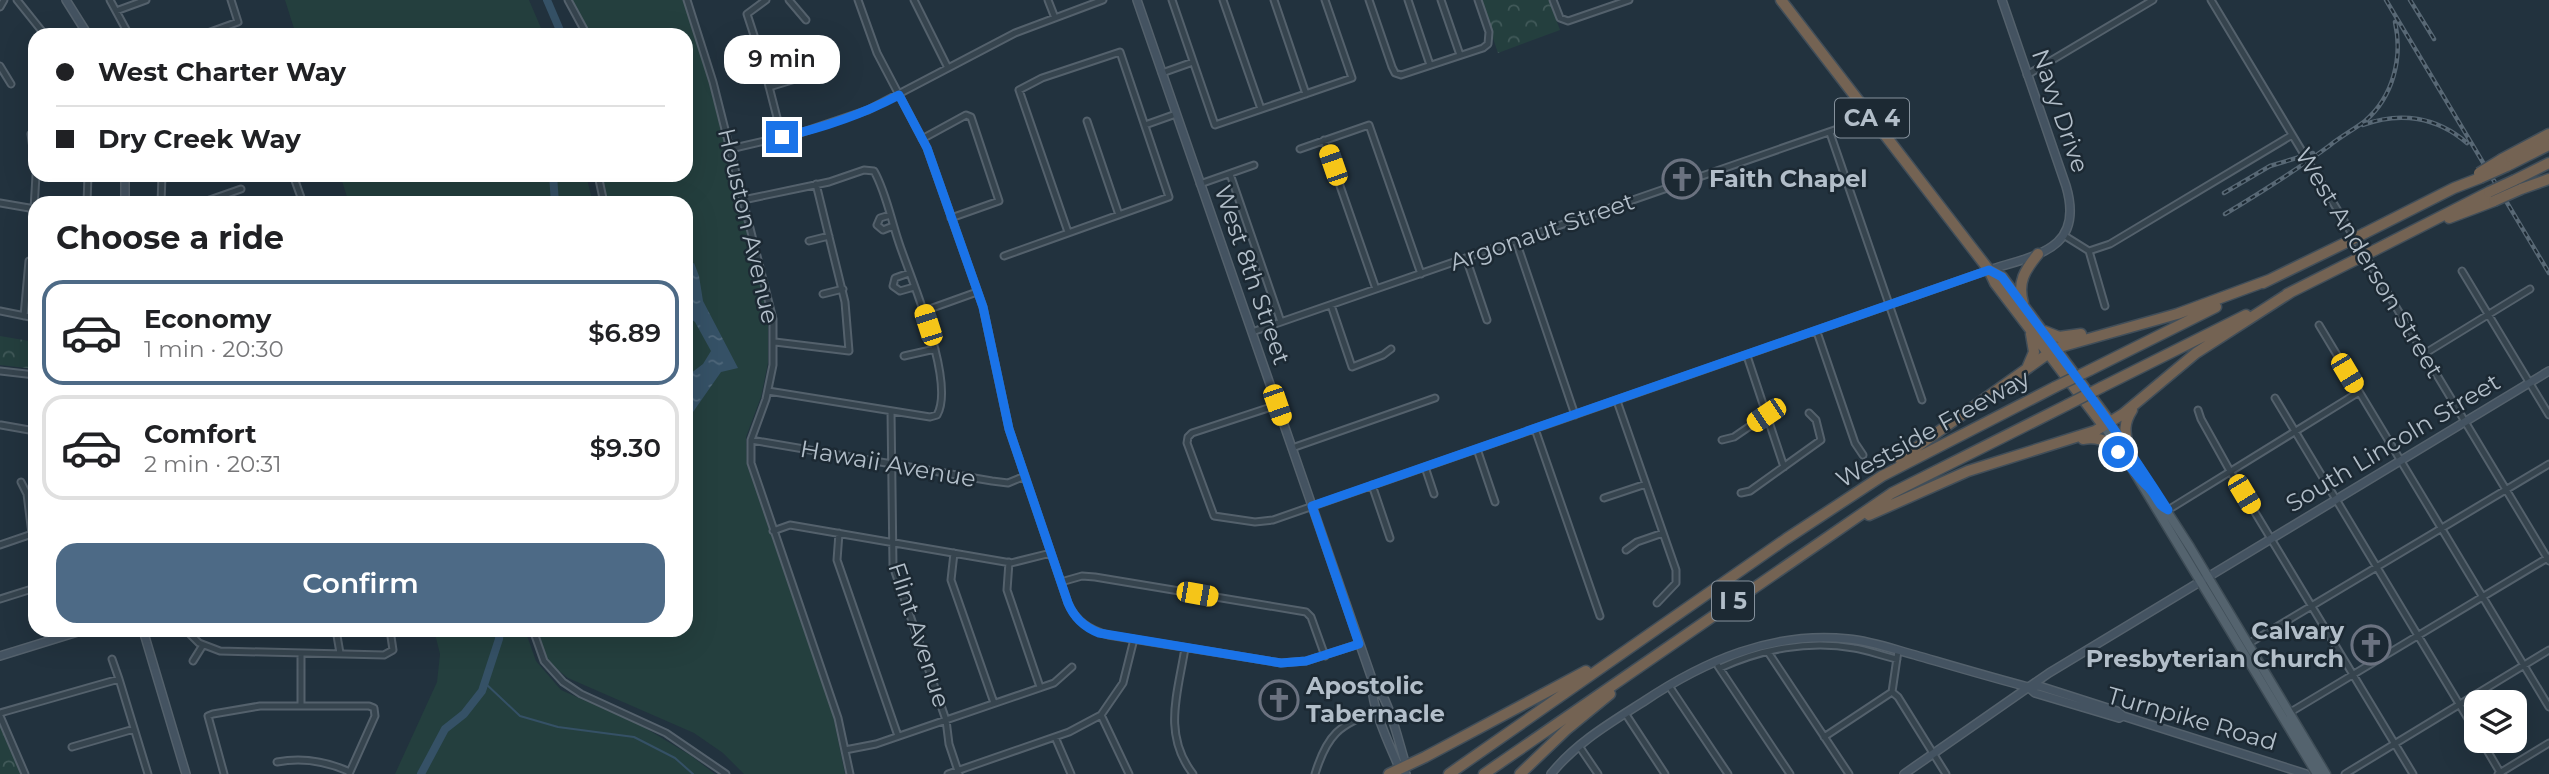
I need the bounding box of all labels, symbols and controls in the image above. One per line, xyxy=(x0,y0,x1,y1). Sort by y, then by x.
callout: 9 min xyxy=(724,36,840,85)
text: 9 min xyxy=(748,45,816,73)
street label: Navy Drive xyxy=(2026,45,2095,176)
text: West Charter Way xyxy=(98,56,346,88)
road number: CA 4 xyxy=(1835,99,1909,138)
route end xyxy=(766,121,798,153)
text: Dry Creek Way xyxy=(98,123,301,155)
street label: Houston Avenue xyxy=(712,125,785,327)
car xyxy=(1317,142,1350,188)
street label: West Anderson Street xyxy=(2289,142,2450,383)
church icon: Faith Chapel xyxy=(1661,158,1703,200)
place label: Faith Chapel xyxy=(1709,164,1868,193)
street label: West 8th Street xyxy=(1208,181,1297,369)
street label: Argonaut Street xyxy=(1446,186,1638,277)
text: Choose a ride xyxy=(56,218,284,257)
icon: car xyxy=(60,301,123,364)
car xyxy=(912,302,945,348)
text: Economy xyxy=(144,303,271,335)
text: $6.89 xyxy=(588,317,661,349)
text: 1 min · 20:30 xyxy=(144,335,284,363)
car xyxy=(2328,350,2367,396)
street label: Westside Freeway xyxy=(1831,363,2035,494)
street label: South Lincoln Street xyxy=(2280,367,2505,518)
car xyxy=(1261,382,1294,428)
car xyxy=(1743,395,1790,435)
icon: car xyxy=(60,416,123,479)
text: Comfort xyxy=(144,418,256,450)
text: $9.30 xyxy=(590,432,661,464)
street label: Hawaii Avenue xyxy=(798,434,978,493)
route start xyxy=(2102,436,2134,468)
text: 2 min · 20:31 xyxy=(144,450,281,478)
car xyxy=(2225,471,2264,517)
button: Confirm xyxy=(56,543,665,623)
street label: Flint Avenue xyxy=(882,559,957,711)
car xyxy=(1175,580,1220,608)
road number: I 5 xyxy=(1712,582,1754,621)
place label: Calvary Presbyterian Church xyxy=(2086,616,2345,673)
church icon: Calvary Presbyterian Church xyxy=(2350,624,2392,666)
place label: Apostolic Tabernacle xyxy=(1305,671,1445,728)
church icon: Apostolic Tabernacle xyxy=(1258,679,1300,721)
street label: Turnpike Road xyxy=(2104,680,2280,757)
map controls xyxy=(2464,690,2527,753)
button: layers xyxy=(2464,690,2527,753)

